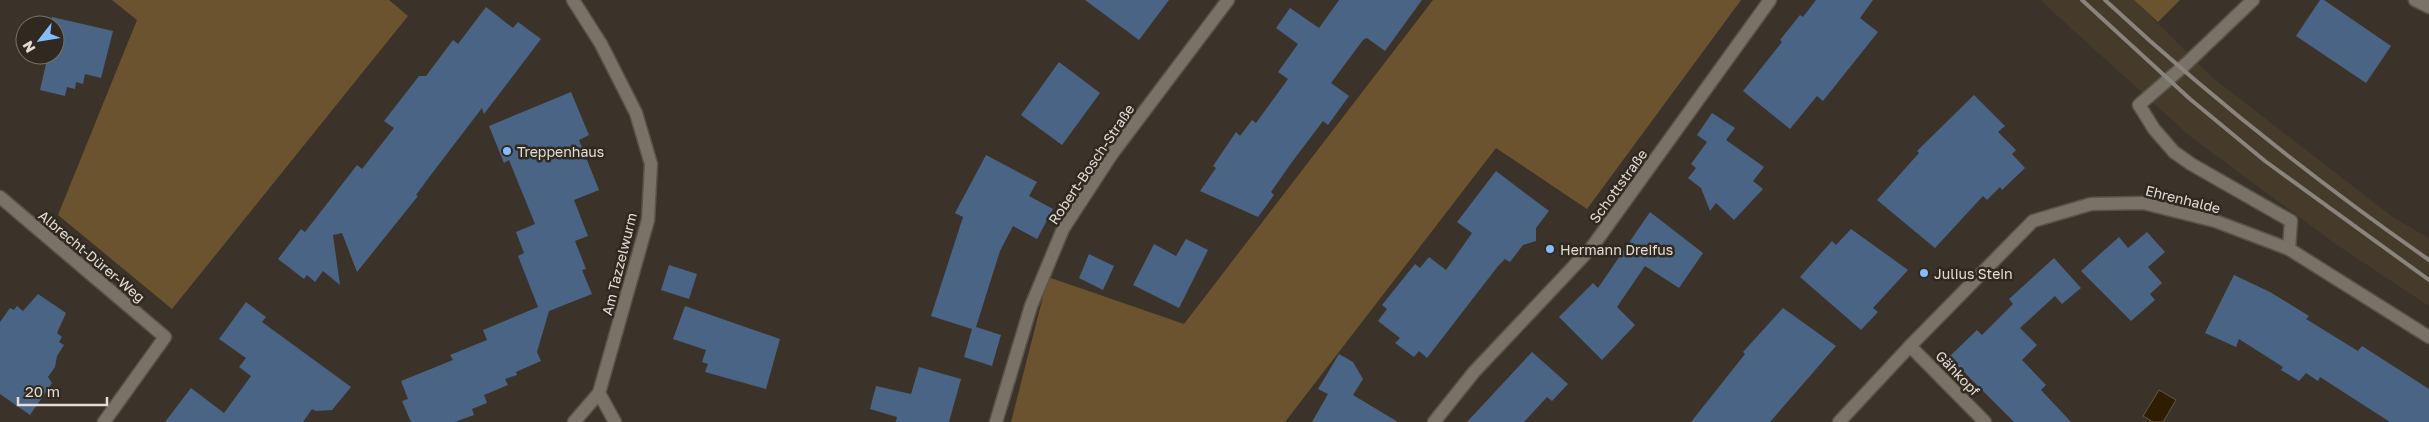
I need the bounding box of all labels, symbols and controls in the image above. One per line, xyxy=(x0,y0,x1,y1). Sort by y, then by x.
north arrow xyxy=(15,15,65,65)
text: N xyxy=(18,38,38,56)
street label: Robert-Bosch-Straße xyxy=(1044,101,1138,227)
place label: Treppenhaus xyxy=(517,143,604,160)
marker: Treppenhaus xyxy=(501,145,513,157)
street label: Schottstraße xyxy=(1586,146,1650,226)
street label: Ehrenhalde xyxy=(2144,181,2222,217)
street label: Albrecht-Dürer-Weg xyxy=(35,207,149,305)
street label: Am Tazzelwurm xyxy=(598,211,640,317)
place label: Hermann Dreifus xyxy=(1560,241,1673,258)
marker: Hermann Dreifus xyxy=(1544,243,1556,255)
place label: Julius Stein xyxy=(1934,265,2013,282)
marker: Julius Stein xyxy=(1918,267,1930,279)
street label: Gähkopf xyxy=(1932,347,1984,399)
scale bar xyxy=(18,374,106,406)
text: 20 m xyxy=(25,382,60,400)

